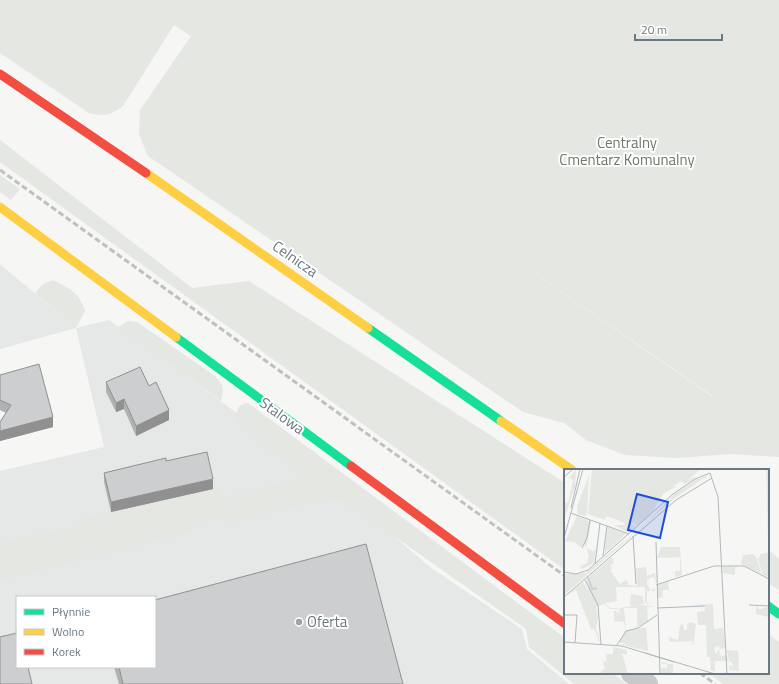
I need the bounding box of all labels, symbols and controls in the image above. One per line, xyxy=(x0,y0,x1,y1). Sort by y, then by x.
scale bar xyxy=(635,16,722,42)
text: 20 m xyxy=(641,20,667,39)
park label: Centralny Cmentarz Komunalny xyxy=(559,131,695,171)
street label: Celnicza xyxy=(268,234,323,283)
street label: Stalowa xyxy=(255,391,310,440)
inset map xyxy=(564,469,769,674)
legend xyxy=(16,596,156,668)
text: Płynnie xyxy=(52,602,90,621)
place label: Oferta xyxy=(307,610,348,633)
marker: Oferta xyxy=(294,617,304,627)
text: Wolno xyxy=(52,622,84,641)
text: Korek xyxy=(52,642,81,661)

